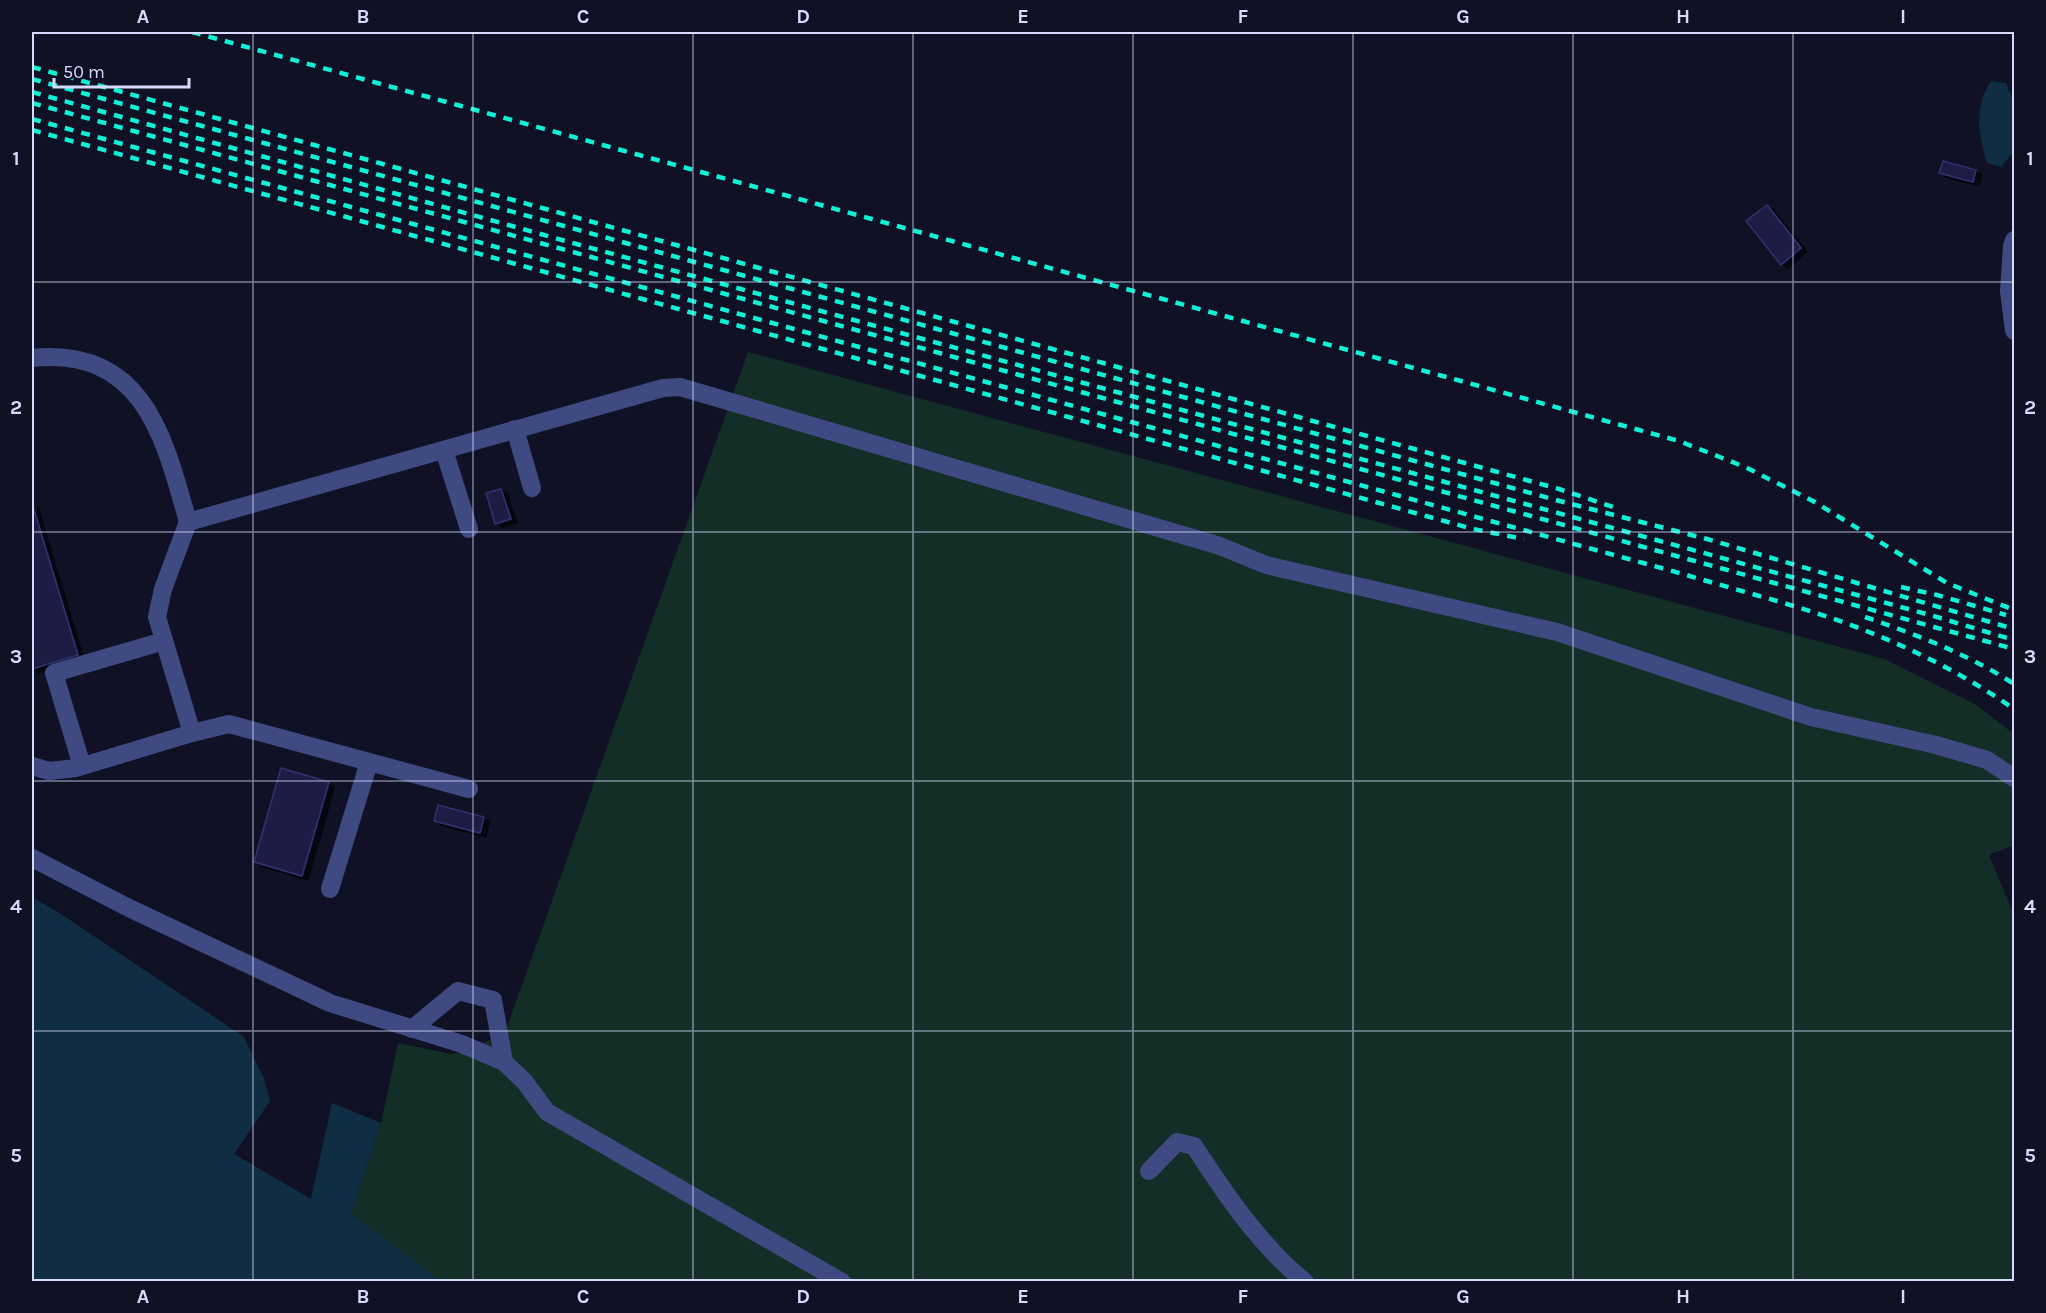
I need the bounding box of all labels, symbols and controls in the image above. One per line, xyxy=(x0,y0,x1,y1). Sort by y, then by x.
text: A xyxy=(137,5,150,28)
text: B xyxy=(357,5,369,28)
text: C xyxy=(577,5,589,28)
text: D xyxy=(796,5,810,28)
text: E xyxy=(1017,5,1029,28)
text: F xyxy=(1238,5,1249,28)
text: G xyxy=(1456,5,1470,28)
text: H xyxy=(1676,5,1690,28)
text: I xyxy=(1900,5,1906,28)
scale bar xyxy=(54,51,189,89)
text: 50 m xyxy=(63,61,105,83)
text: 1 xyxy=(12,147,20,170)
text: 1 xyxy=(2026,147,2034,170)
text: 2 xyxy=(10,396,22,419)
text: 2 xyxy=(2024,396,2036,419)
text: 3 xyxy=(10,645,22,668)
text: 3 xyxy=(2024,645,2036,668)
text: 4 xyxy=(10,895,22,918)
text: 4 xyxy=(2024,895,2036,918)
text: 5 xyxy=(10,1144,22,1167)
text: 5 xyxy=(2024,1144,2036,1167)
text: A xyxy=(137,1285,150,1308)
text: B xyxy=(357,1285,369,1308)
text: C xyxy=(577,1285,589,1308)
text: D xyxy=(796,1285,810,1308)
text: E xyxy=(1017,1285,1029,1308)
text: F xyxy=(1238,1285,1249,1308)
text: G xyxy=(1456,1285,1470,1308)
text: H xyxy=(1676,1285,1690,1308)
text: I xyxy=(1900,1285,1906,1308)

